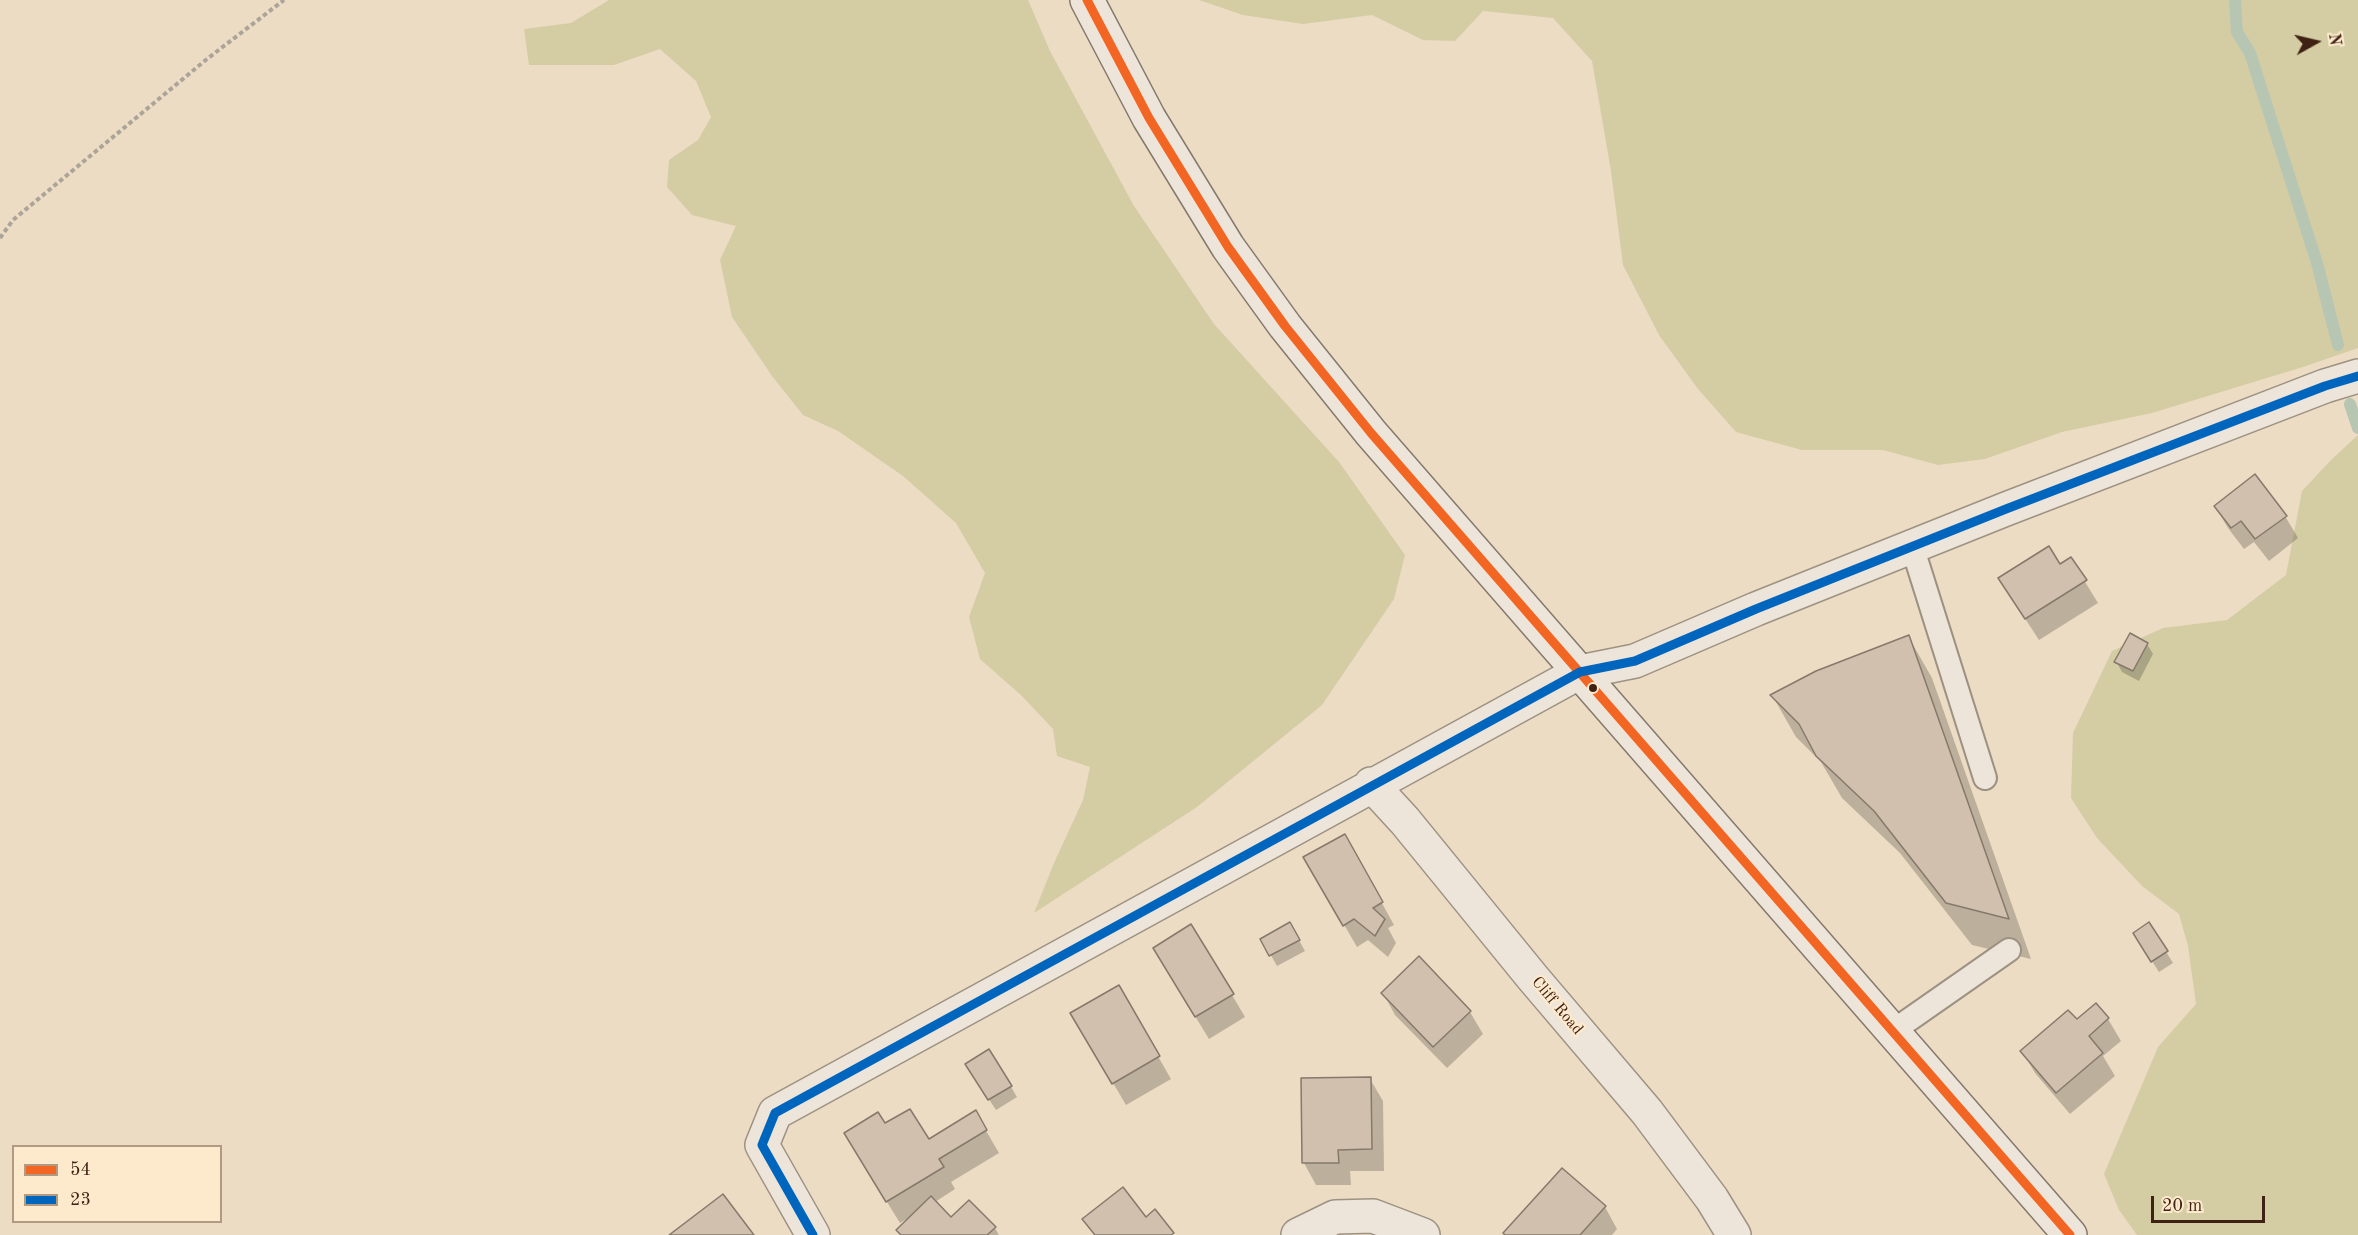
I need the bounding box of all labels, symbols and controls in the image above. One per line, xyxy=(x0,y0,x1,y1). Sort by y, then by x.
north arrow xyxy=(2286,12,2346,72)
text: N xyxy=(2325,32,2343,47)
unlabelled marker xyxy=(1587,682,1599,694)
street label: Cliff Road xyxy=(1527,973,1587,1039)
legend xyxy=(12,1145,222,1223)
text: 54 xyxy=(70,1161,91,1179)
scale bar xyxy=(2154,1184,2268,1222)
text: 23 xyxy=(70,1191,91,1209)
text: 20 m xyxy=(2162,1197,2202,1215)

